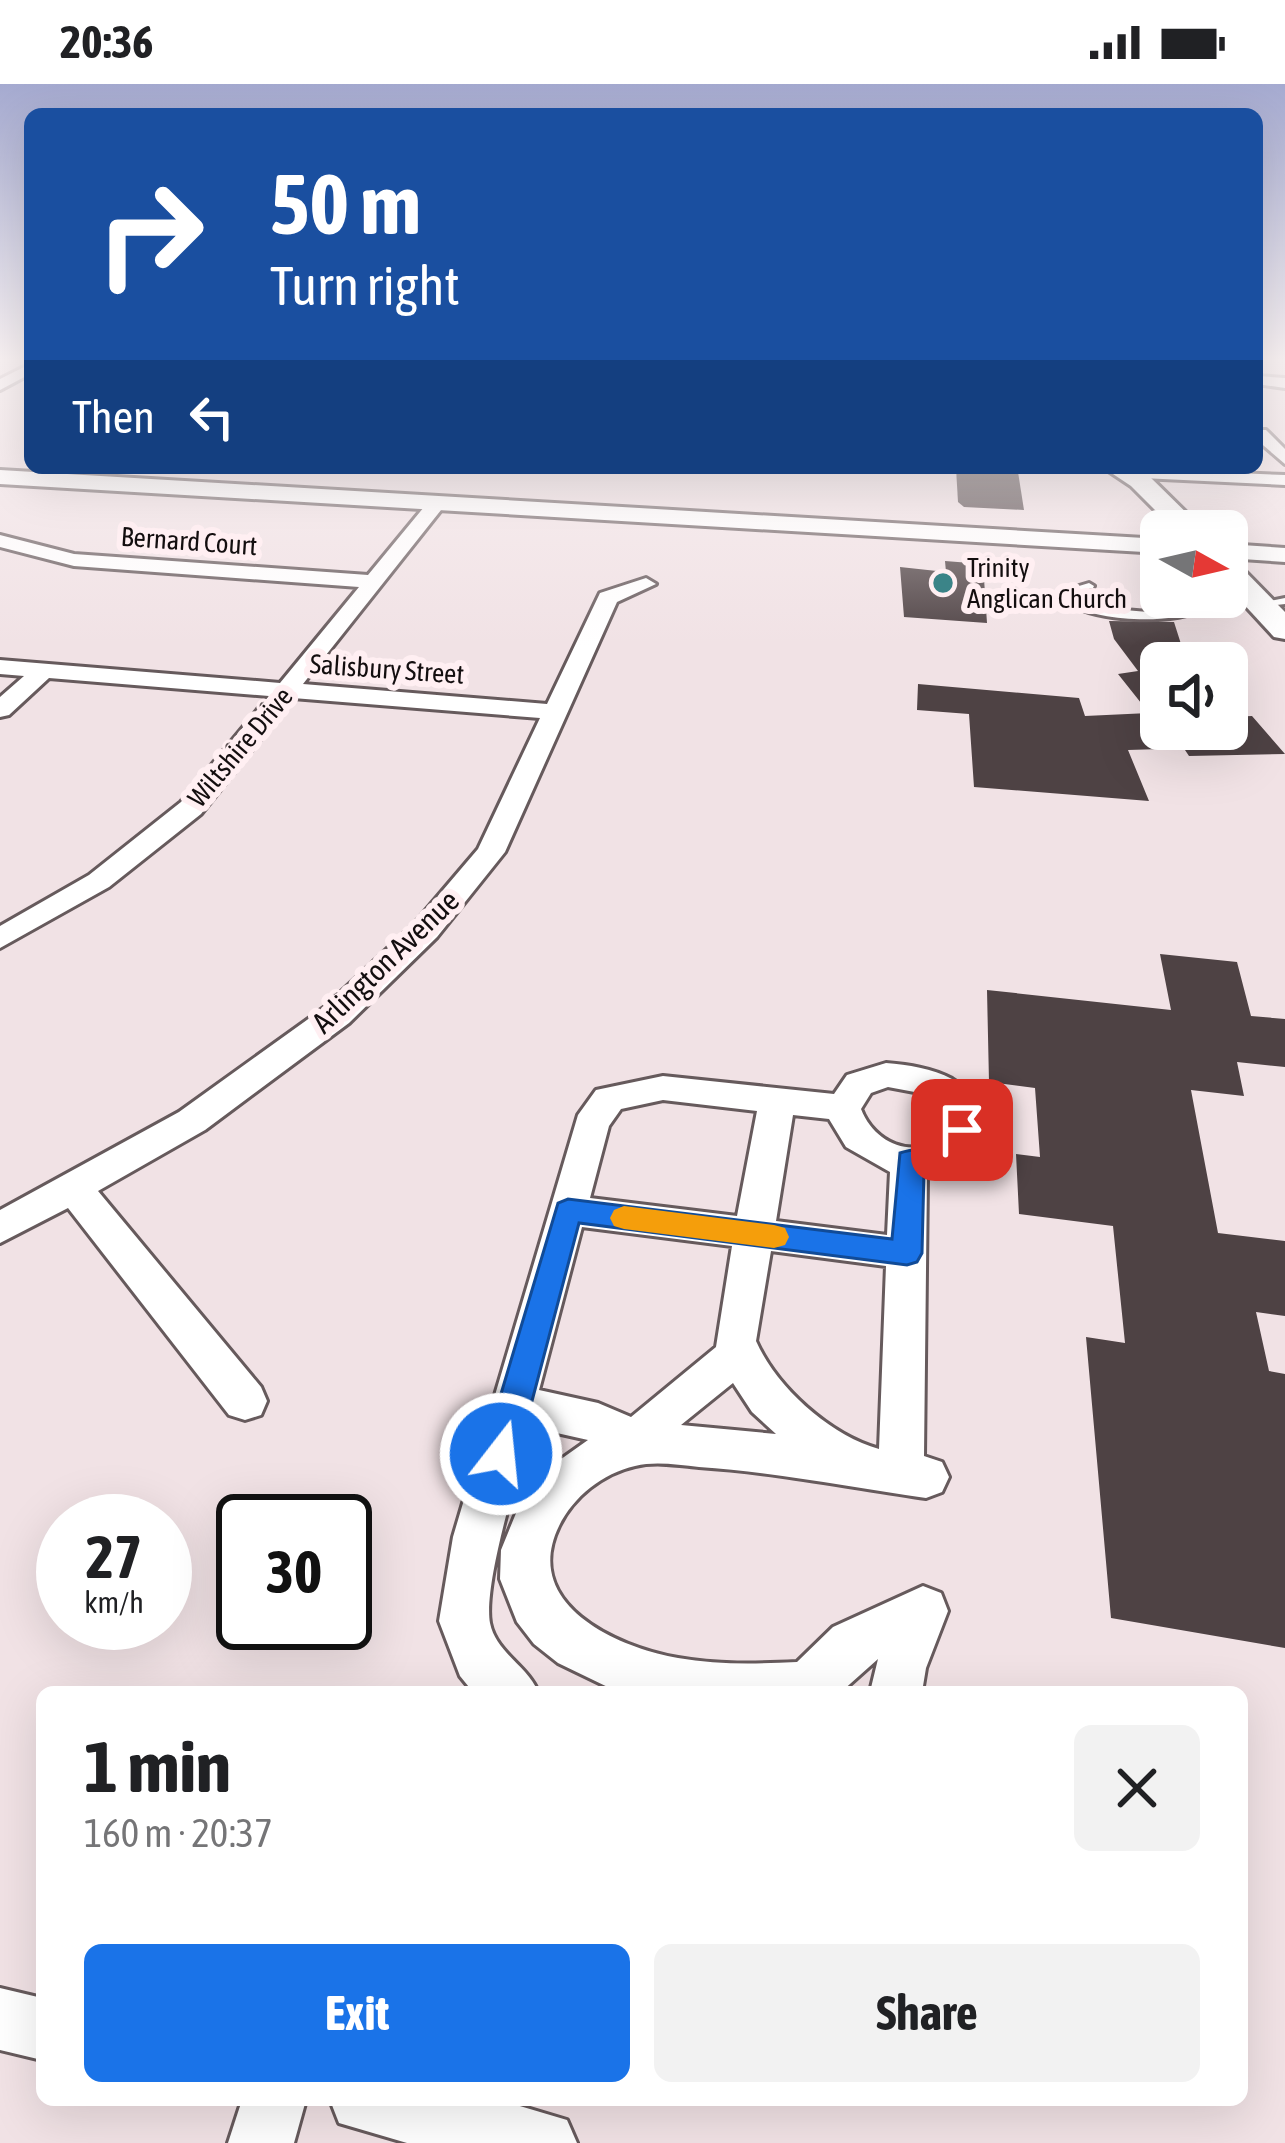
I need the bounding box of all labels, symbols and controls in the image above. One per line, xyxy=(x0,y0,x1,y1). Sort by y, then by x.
text: 20:36 xyxy=(60,16,154,68)
icon: right xyxy=(72,156,228,312)
text: 50 m xyxy=(270,156,421,252)
text: Turn right xyxy=(270,255,460,316)
icon: left xyxy=(179,384,245,450)
text: Then xyxy=(72,391,155,443)
north arrow xyxy=(1140,510,1248,618)
map controls xyxy=(1140,510,1248,750)
street label: Bernard Court xyxy=(120,521,258,561)
place label: Trinity Anglican Church xyxy=(967,552,1127,614)
marker: Trinity Anglican Church xyxy=(930,570,956,596)
button: sound xyxy=(1140,642,1248,750)
street label: Salisbury Street xyxy=(309,648,465,690)
street label: Wiltshire Drive xyxy=(181,681,299,813)
street label: Arlington Avenue xyxy=(305,883,465,1039)
pin xyxy=(911,1079,1013,1181)
icon: arrive xyxy=(929,1097,995,1163)
position arrow xyxy=(438,1391,564,1517)
speed limit sign: 30 xyxy=(216,1494,372,1650)
text: 27 xyxy=(86,1522,142,1591)
text: km/h xyxy=(84,1585,144,1619)
text: 1 min xyxy=(84,1725,231,1807)
button: close xyxy=(1074,1725,1200,1851)
text: 160 m · 20:37 xyxy=(84,1811,273,1855)
button: Exit xyxy=(84,1944,630,2082)
button: Share xyxy=(654,1944,1200,2082)

